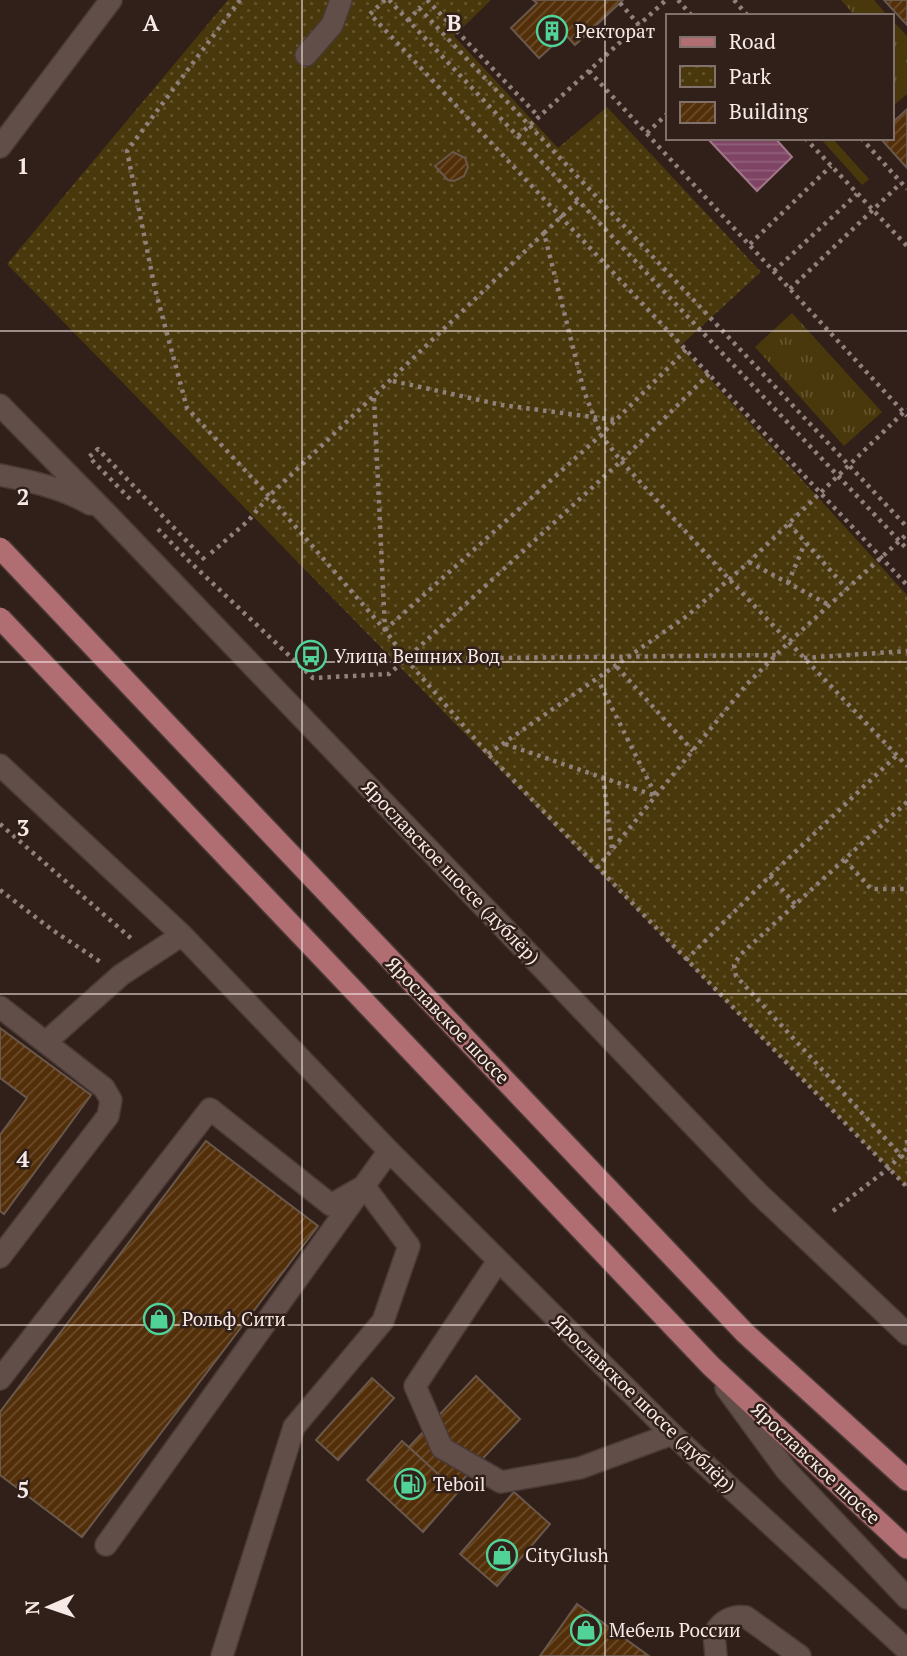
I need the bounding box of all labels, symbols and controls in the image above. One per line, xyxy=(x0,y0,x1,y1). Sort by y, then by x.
text: A xyxy=(143,7,160,38)
text: B xyxy=(447,7,462,38)
building icon: Ректорат xyxy=(535,14,569,48)
legend xyxy=(666,14,893,140)
place label: Ректорат xyxy=(575,18,655,43)
text: Road xyxy=(729,27,776,55)
text: Park xyxy=(729,62,771,90)
text: Building xyxy=(729,97,809,125)
text: 1 xyxy=(17,150,30,181)
text: 2 xyxy=(17,481,30,512)
bus stop icon: Улица Вешних Вод xyxy=(294,639,328,673)
place label: Улица Вешних Вод xyxy=(334,643,500,668)
street label: Ярославское шоссе (дублёр) xyxy=(357,774,546,969)
text: 3 xyxy=(17,812,30,843)
street label: Ярославское шоссе xyxy=(381,950,516,1089)
text: 4 xyxy=(17,1143,30,1174)
shop icon: Рольф Сити xyxy=(142,1302,176,1336)
place label: Рольф Сити xyxy=(182,1306,286,1331)
street label: Ярославское шоссе (дублёр) xyxy=(547,1308,742,1497)
street label: Ярославское шоссе xyxy=(746,1396,886,1529)
fuel station icon: Teboil xyxy=(393,1467,427,1501)
place label: Teboil xyxy=(433,1471,485,1496)
text: 5 xyxy=(17,1474,30,1505)
shop icon: CityGlush xyxy=(485,1538,519,1572)
place label: CityGlush xyxy=(525,1542,609,1567)
north arrow xyxy=(14,1572,84,1642)
text: N xyxy=(19,1599,44,1615)
shop icon: Мебель России xyxy=(569,1613,603,1647)
place label: Мебель России xyxy=(609,1617,741,1642)

